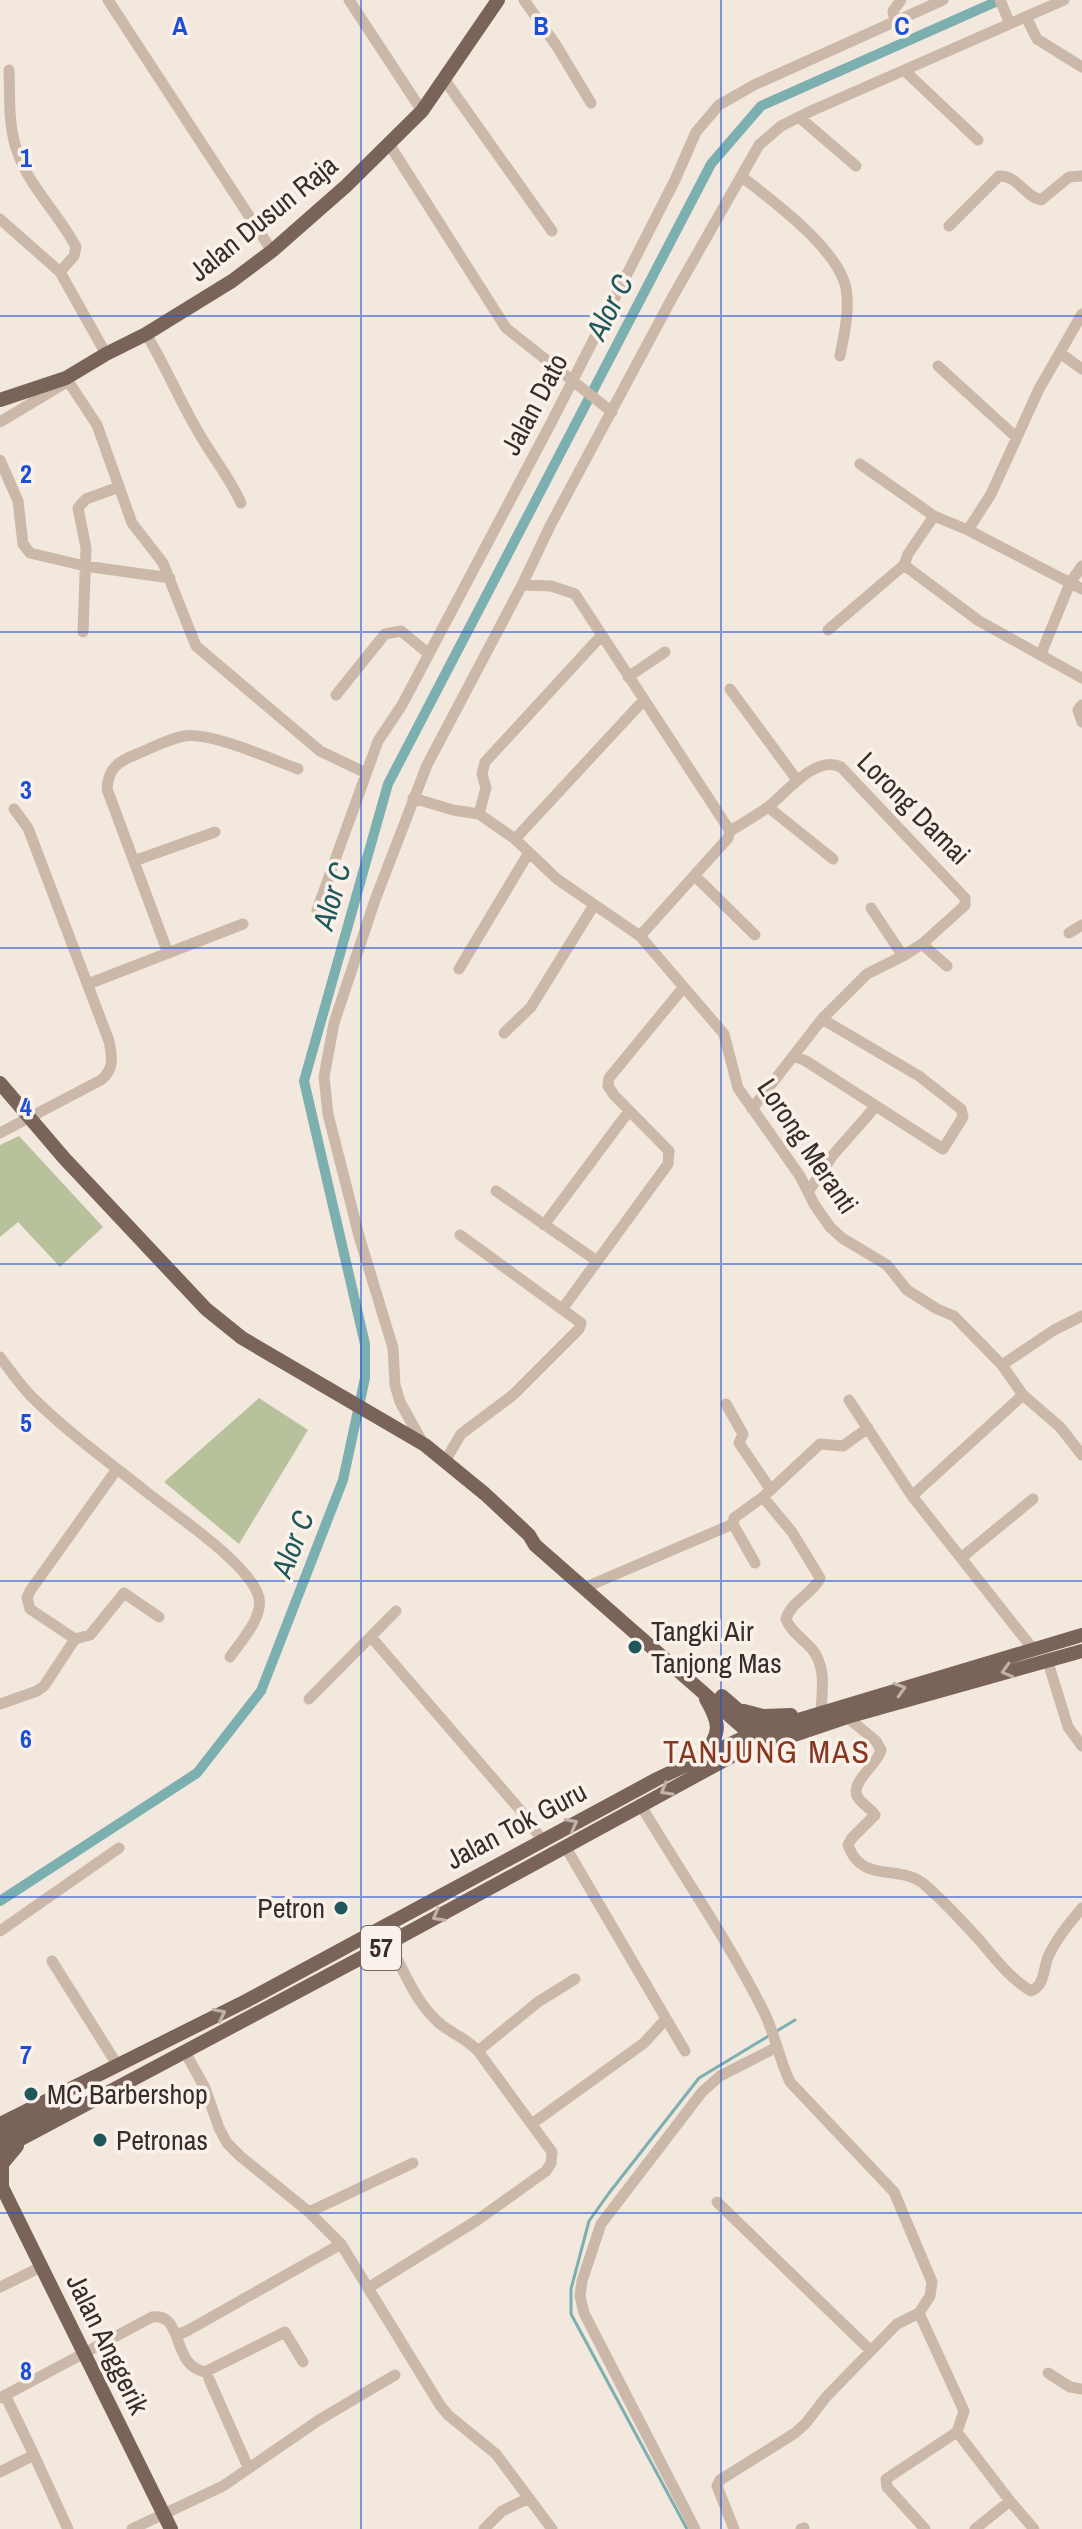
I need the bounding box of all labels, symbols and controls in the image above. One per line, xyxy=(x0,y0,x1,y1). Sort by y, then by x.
text: A xyxy=(172,8,188,43)
text: B xyxy=(533,8,549,43)
text: C xyxy=(894,8,910,43)
text: 1 xyxy=(20,140,32,175)
street label: Jalan Dusun Raja xyxy=(181,146,346,290)
water label: Alor C xyxy=(575,267,643,348)
street label: Jalan Dato xyxy=(491,347,577,461)
text: 2 xyxy=(20,456,32,491)
street label: Lorong Damai xyxy=(849,743,979,873)
text: 3 xyxy=(20,772,32,807)
water label: Alor C xyxy=(302,857,360,936)
street label: Lorong Meranti xyxy=(749,1071,867,1221)
text: 4 xyxy=(20,1089,32,1124)
text: 5 xyxy=(20,1405,32,1440)
water label: Alor C xyxy=(260,1504,323,1585)
place label: Tangki Air Tanjong Mas xyxy=(651,1612,782,1682)
marker: Tangki Air Tanjong Mas xyxy=(626,1638,644,1656)
one-way arrow xyxy=(1000,1662,1014,1678)
one-way arrow xyxy=(893,1682,906,1698)
text: 6 xyxy=(20,1721,32,1756)
district label: TANJUNG MAS xyxy=(663,1730,871,1773)
street label: Jalan Tok Guru xyxy=(439,1772,593,1878)
one-way arrow xyxy=(659,1781,674,1796)
one-way arrow xyxy=(564,1819,579,1834)
place label: Petron xyxy=(257,1889,325,1927)
marker: Petron xyxy=(332,1899,350,1917)
one-way arrow xyxy=(432,1907,446,1922)
road number: 57 xyxy=(361,1926,401,1970)
one-way arrow xyxy=(212,2008,227,2024)
text: 7 xyxy=(20,2037,32,2072)
place label: MC Barbershop xyxy=(47,2075,208,2113)
marker: MC Barbershop xyxy=(22,2085,40,2103)
place label: Petronas xyxy=(116,2121,208,2159)
marker: Petronas xyxy=(91,2131,109,2149)
street label: Jalan Anggerik xyxy=(58,2267,159,2421)
text: 8 xyxy=(20,2353,32,2388)

